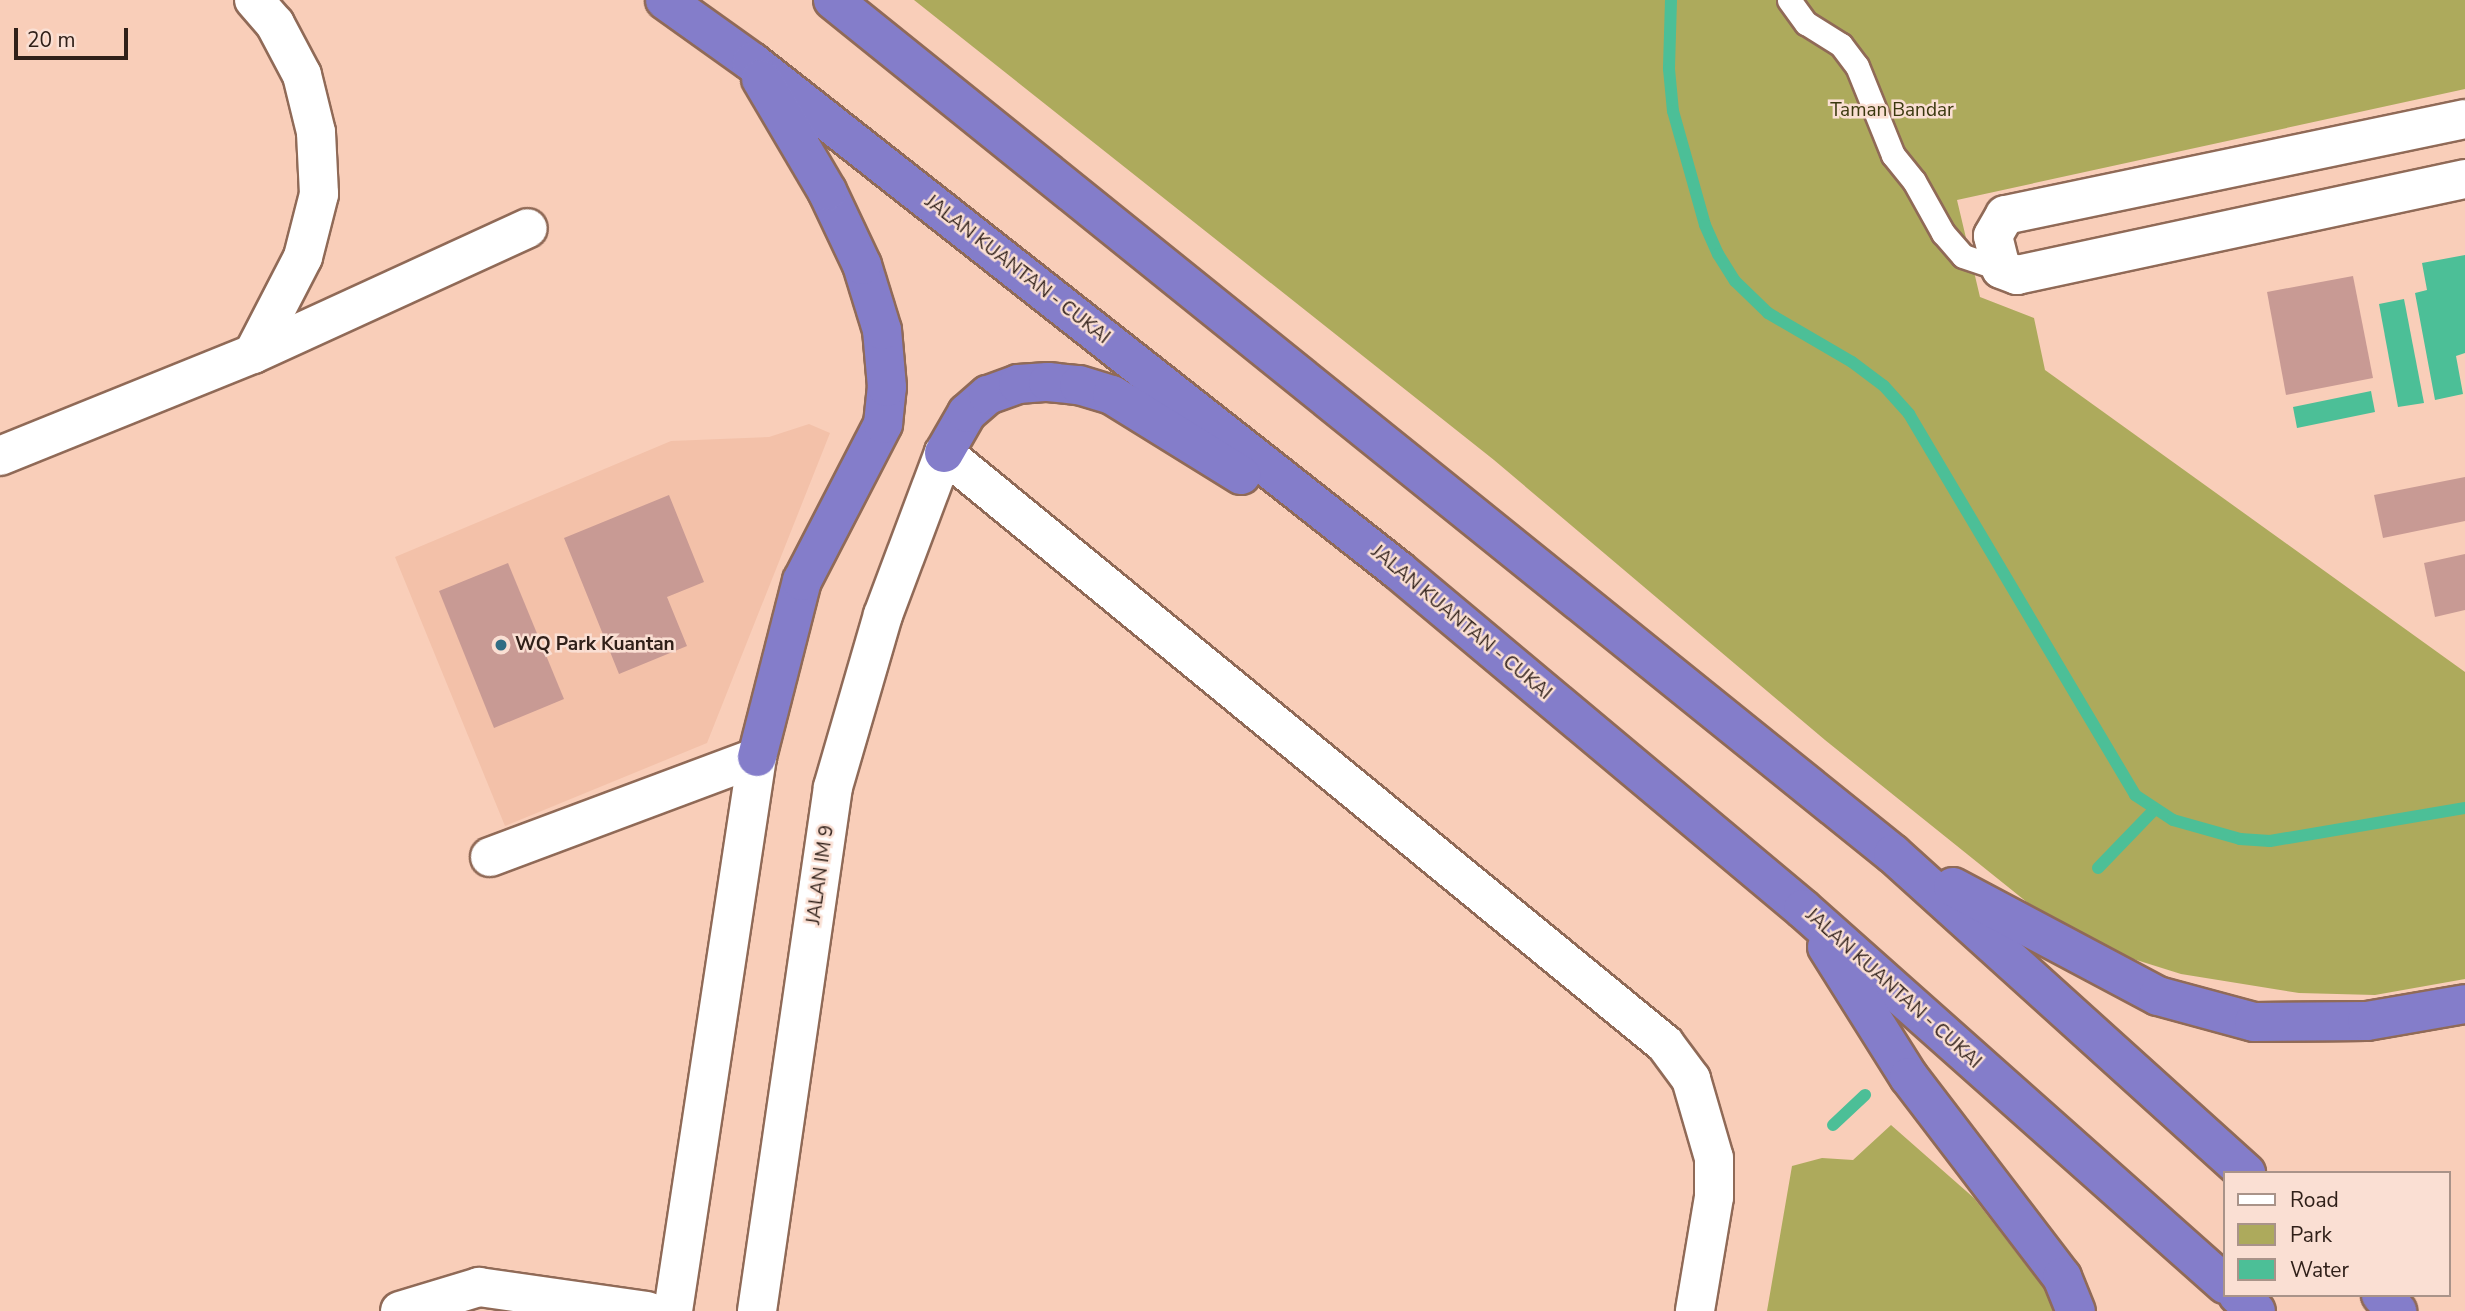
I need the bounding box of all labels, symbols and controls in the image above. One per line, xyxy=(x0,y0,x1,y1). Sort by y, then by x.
scale bar xyxy=(18,14,131,58)
text: 20 m xyxy=(27,26,76,54)
park label: Taman Bandar xyxy=(1830,100,1954,122)
street label: JALAN KUANTAN - CUKAI xyxy=(920,191,1114,349)
street label: JALAN KUANTAN - CUKAI xyxy=(1366,541,1556,705)
place label: WQ Park Kuantan xyxy=(515,634,675,656)
marker: WQ Park Kuantan xyxy=(493,637,509,653)
street label: JALAN IM 9 xyxy=(803,824,839,926)
street label: JALAN KUANTAN - CUKAI xyxy=(1800,904,1986,1074)
legend xyxy=(2224,1171,2451,1297)
text: Road xyxy=(2290,1186,2339,1214)
text: Park xyxy=(2290,1221,2332,1249)
text: Water xyxy=(2290,1256,2349,1284)

